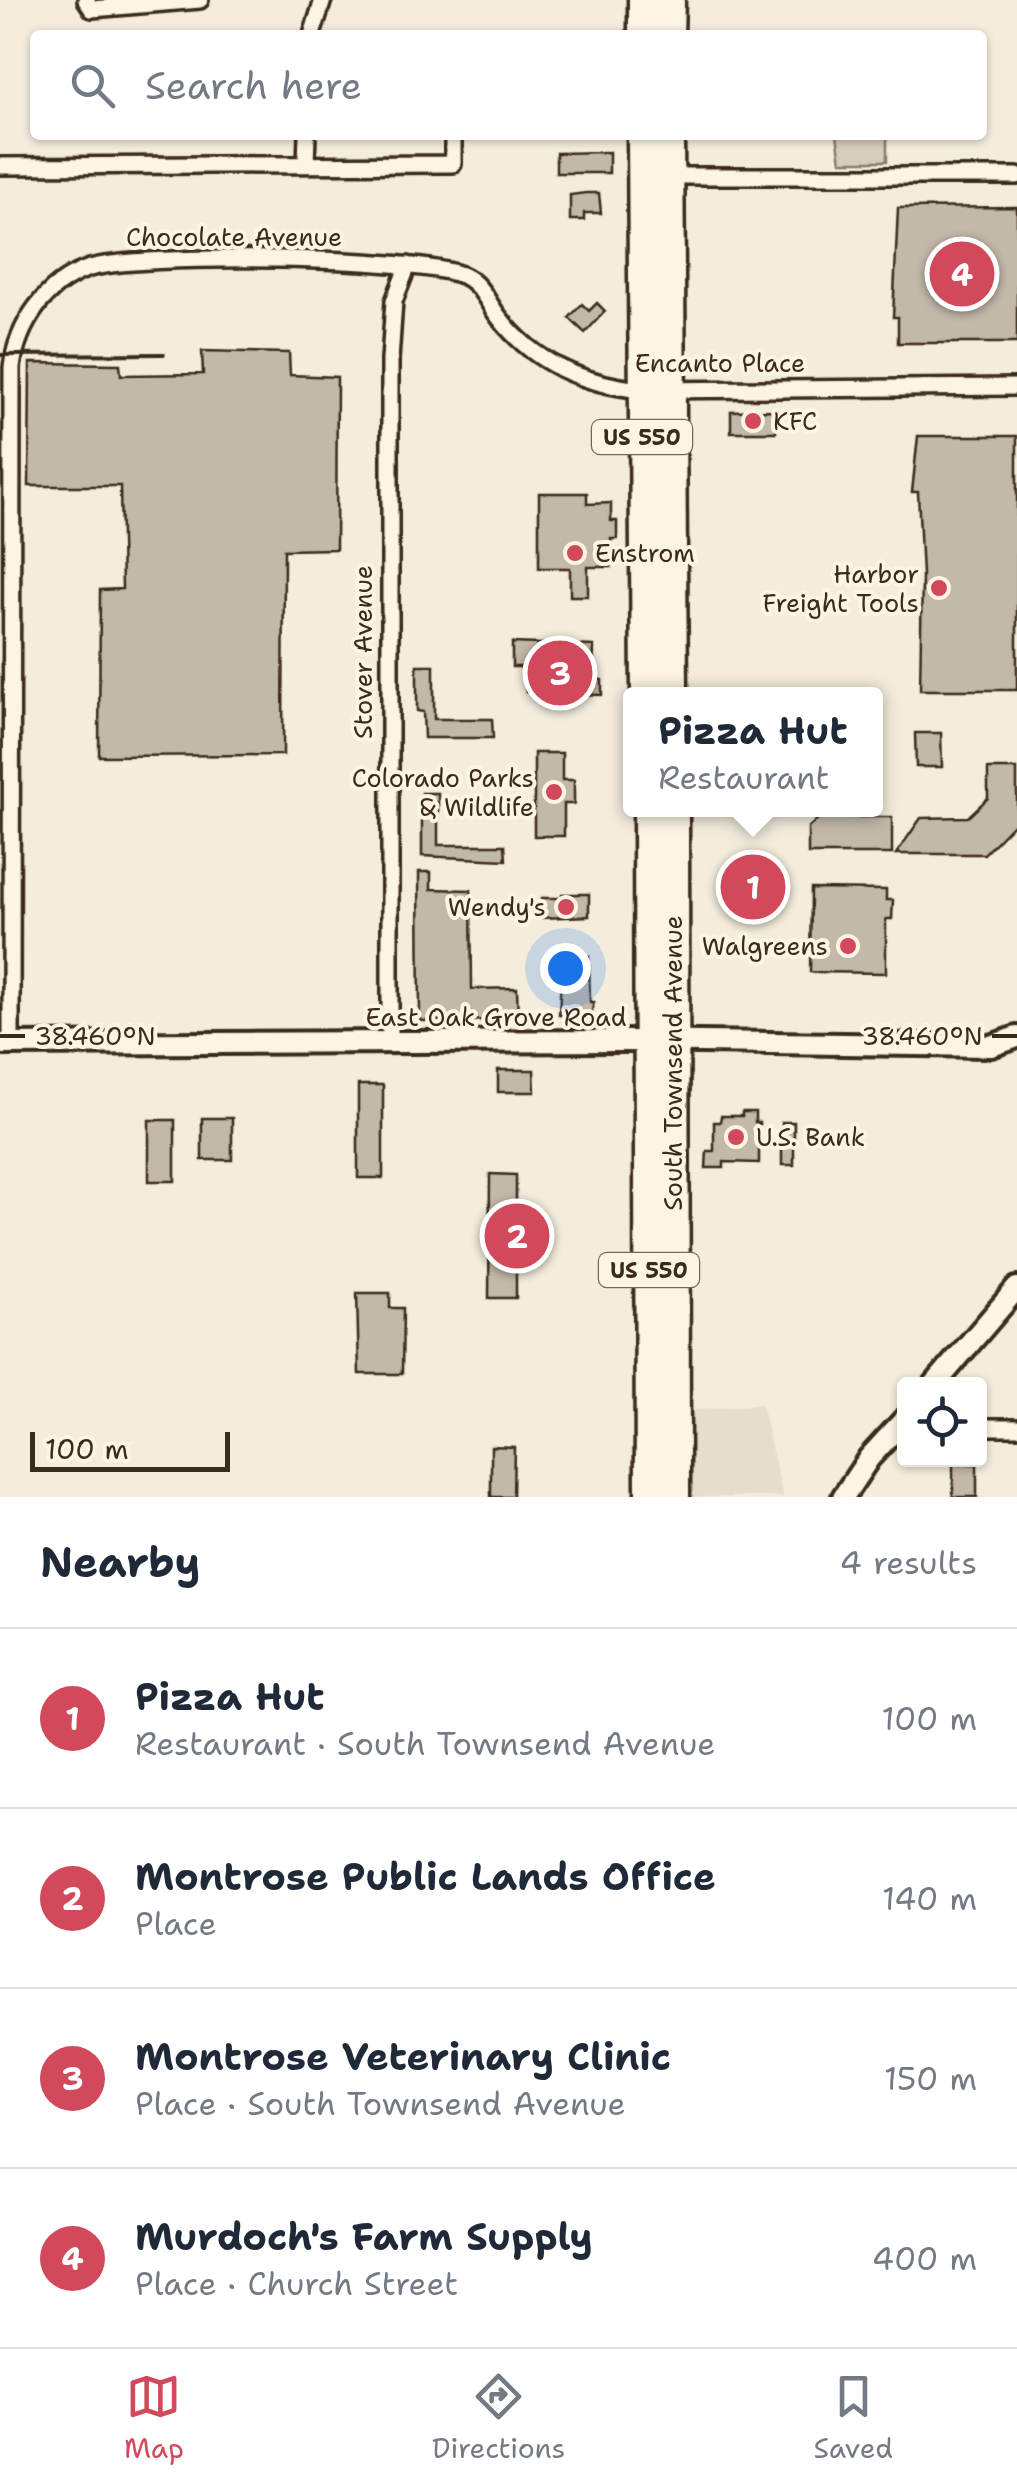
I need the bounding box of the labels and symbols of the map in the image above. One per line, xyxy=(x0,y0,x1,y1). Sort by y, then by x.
street label: Chocolate Avenue xyxy=(126,220,342,254)
pin: 4 xyxy=(930,236,994,312)
street label: Encanto Place xyxy=(635,346,805,380)
place label: KFC xyxy=(773,404,817,438)
marker: KFC xyxy=(742,410,764,432)
road number: US 550 xyxy=(592,420,692,454)
place label: Enstrom xyxy=(595,536,695,570)
marker: Enstrom xyxy=(564,542,586,564)
place label: Harbor Freight Tools xyxy=(763,557,919,620)
street label: Stover Avenue xyxy=(346,565,380,739)
marker: Harbor Freight Tools xyxy=(928,577,950,599)
pin: 3 xyxy=(528,636,592,710)
place label: Colorado Parks & Wildlife xyxy=(352,761,534,824)
marker: Colorado Parks & Wildlife xyxy=(543,781,565,803)
pin: 1 xyxy=(720,850,786,924)
place label: Wendy's xyxy=(448,890,546,924)
marker: Wendy's xyxy=(555,896,577,918)
street label: South Townsend Avenue xyxy=(656,915,690,1211)
place label: Walgreens xyxy=(702,929,828,963)
marker: Walgreens xyxy=(837,935,859,957)
your location xyxy=(540,943,591,994)
street label: East Oak Grove Road xyxy=(365,1000,627,1034)
text: 38.460°N xyxy=(34,1019,156,1053)
text: 38.460°N xyxy=(861,1019,983,1053)
place label: U.S. Bank xyxy=(756,1120,865,1154)
marker: U.S. Bank xyxy=(725,1126,747,1148)
pin: 2 xyxy=(484,1198,550,1274)
road number: US 550 xyxy=(599,1253,699,1287)
scale bar xyxy=(30,1427,230,1472)

